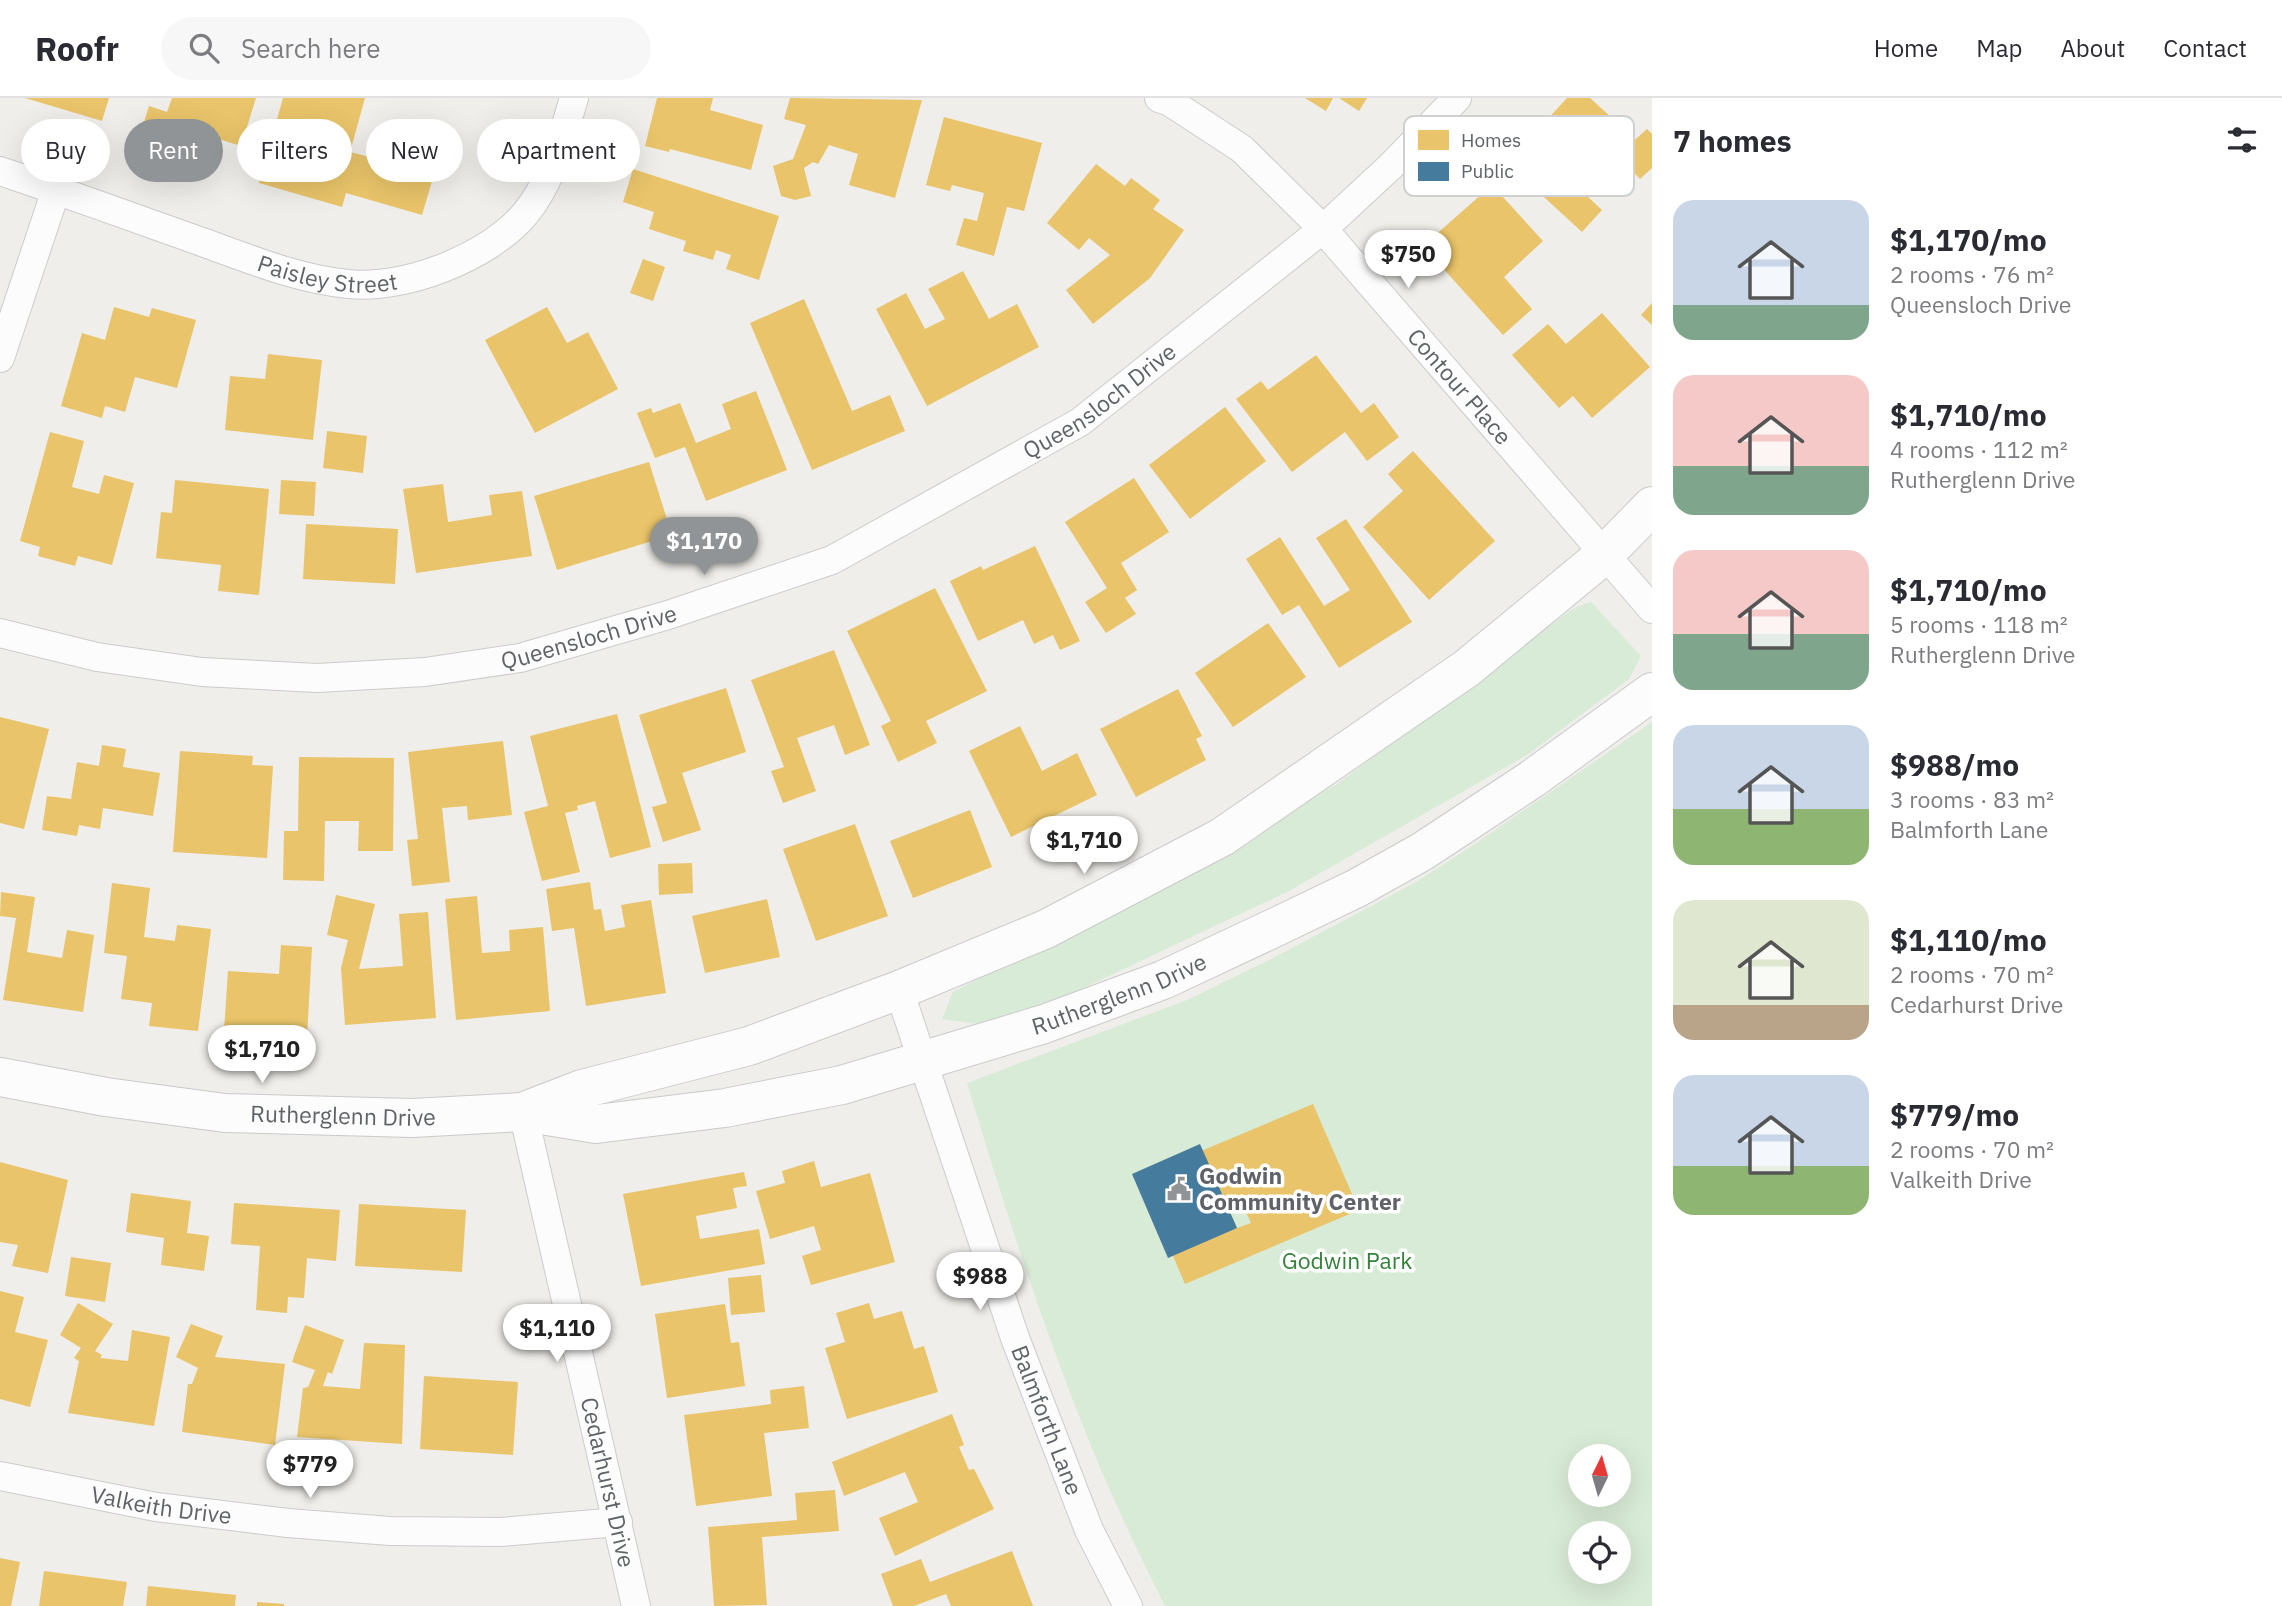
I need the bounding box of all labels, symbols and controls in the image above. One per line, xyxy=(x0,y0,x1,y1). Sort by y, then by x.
search box xyxy=(161,17,651,80)
text: Roofr xyxy=(35,27,119,70)
icon: search xyxy=(185,29,223,67)
text: Search here xyxy=(241,31,380,65)
text: Home xyxy=(1874,32,1938,64)
text: Map xyxy=(1976,32,2022,64)
text: About xyxy=(2060,32,2125,64)
text: Contact xyxy=(2163,32,2247,64)
legend xyxy=(1404,116,1634,196)
chip: Buy xyxy=(21,119,110,182)
chip: Rent xyxy=(124,119,223,182)
chip: Filters xyxy=(237,119,352,182)
chip: New xyxy=(366,119,463,182)
chip: Apartment xyxy=(477,119,640,182)
text: 7 homes xyxy=(1673,121,1792,160)
icon: filters xyxy=(2223,121,2261,159)
text: Homes xyxy=(1461,128,1521,152)
text: Public xyxy=(1461,159,1514,183)
text: $1,170/mo xyxy=(1890,220,2047,259)
icon: home xyxy=(1729,228,1813,312)
pin: $750 xyxy=(1367,230,1449,290)
text: $750 xyxy=(1380,238,1436,268)
street label: Paisley Street xyxy=(254,247,400,299)
text: 2 rooms · 76 m² xyxy=(1890,259,2054,289)
text: Queensloch Drive xyxy=(1890,289,2071,319)
street label: Contour Place xyxy=(1402,321,1519,450)
street label: Queensloch Drive xyxy=(1017,336,1182,465)
text: $1,710/mo xyxy=(1890,395,2047,434)
icon: home xyxy=(1729,403,1813,487)
text: 4 rooms · 112 m² xyxy=(1890,434,2068,464)
text: Rutherglenn Drive xyxy=(1890,464,2075,494)
pin: $1,170 xyxy=(647,518,761,577)
text: $1,170 xyxy=(666,525,742,555)
text: $1,710/mo xyxy=(1890,570,2047,609)
icon: home xyxy=(1729,578,1813,662)
street label: Queensloch Drive xyxy=(499,597,680,675)
text: 5 rooms · 118 m² xyxy=(1890,609,2068,639)
text: Rutherglenn Drive xyxy=(1890,639,2075,669)
text: $988/mo xyxy=(1890,745,2019,784)
icon: home xyxy=(1729,753,1813,837)
text: 3 rooms · 83 m² xyxy=(1890,784,2054,814)
text: Balmforth Lane xyxy=(1890,814,2048,844)
pin: $1,710 xyxy=(1027,816,1141,876)
text: $1,710 xyxy=(1046,824,1122,854)
text: $1,110/mo xyxy=(1890,920,2047,959)
icon: home xyxy=(1729,928,1813,1012)
street label: Rutherglenn Drive xyxy=(1028,946,1211,1041)
text: 2 rooms · 70 m² xyxy=(1890,959,2054,989)
text: Cedarhurst Drive xyxy=(1890,989,2063,1019)
pin: $1,710 xyxy=(205,1026,319,1085)
text: $1,710 xyxy=(224,1033,300,1063)
text: $779/mo xyxy=(1890,1095,2019,1134)
street label: Rutherglenn Drive xyxy=(250,1098,437,1132)
icon: home xyxy=(1729,1103,1813,1187)
text: 2 rooms · 70 m² xyxy=(1890,1134,2054,1164)
place label: Godwin Community Center xyxy=(1199,1160,1401,1216)
text: Valkeith Drive xyxy=(1890,1164,2032,1194)
public building icon: Godwin Community Center xyxy=(1165,1175,1193,1203)
park label: Godwin Park xyxy=(1282,1245,1412,1275)
pin: $988 xyxy=(939,1252,1021,1312)
text: $988 xyxy=(952,1260,1008,1290)
pin: $1,110 xyxy=(500,1304,614,1364)
text: $1,110 xyxy=(519,1312,595,1342)
street label: Balmforth Lane xyxy=(1005,1341,1090,1499)
street label: Cedarhurst Drive xyxy=(575,1394,643,1570)
pin: $779 xyxy=(269,1440,351,1500)
north arrow xyxy=(1568,1444,1631,1507)
map controls xyxy=(1568,1444,1631,1584)
text: $779 xyxy=(282,1448,338,1478)
street label: Valkeith Drive xyxy=(88,1478,233,1530)
button: locate xyxy=(1568,1521,1631,1584)

